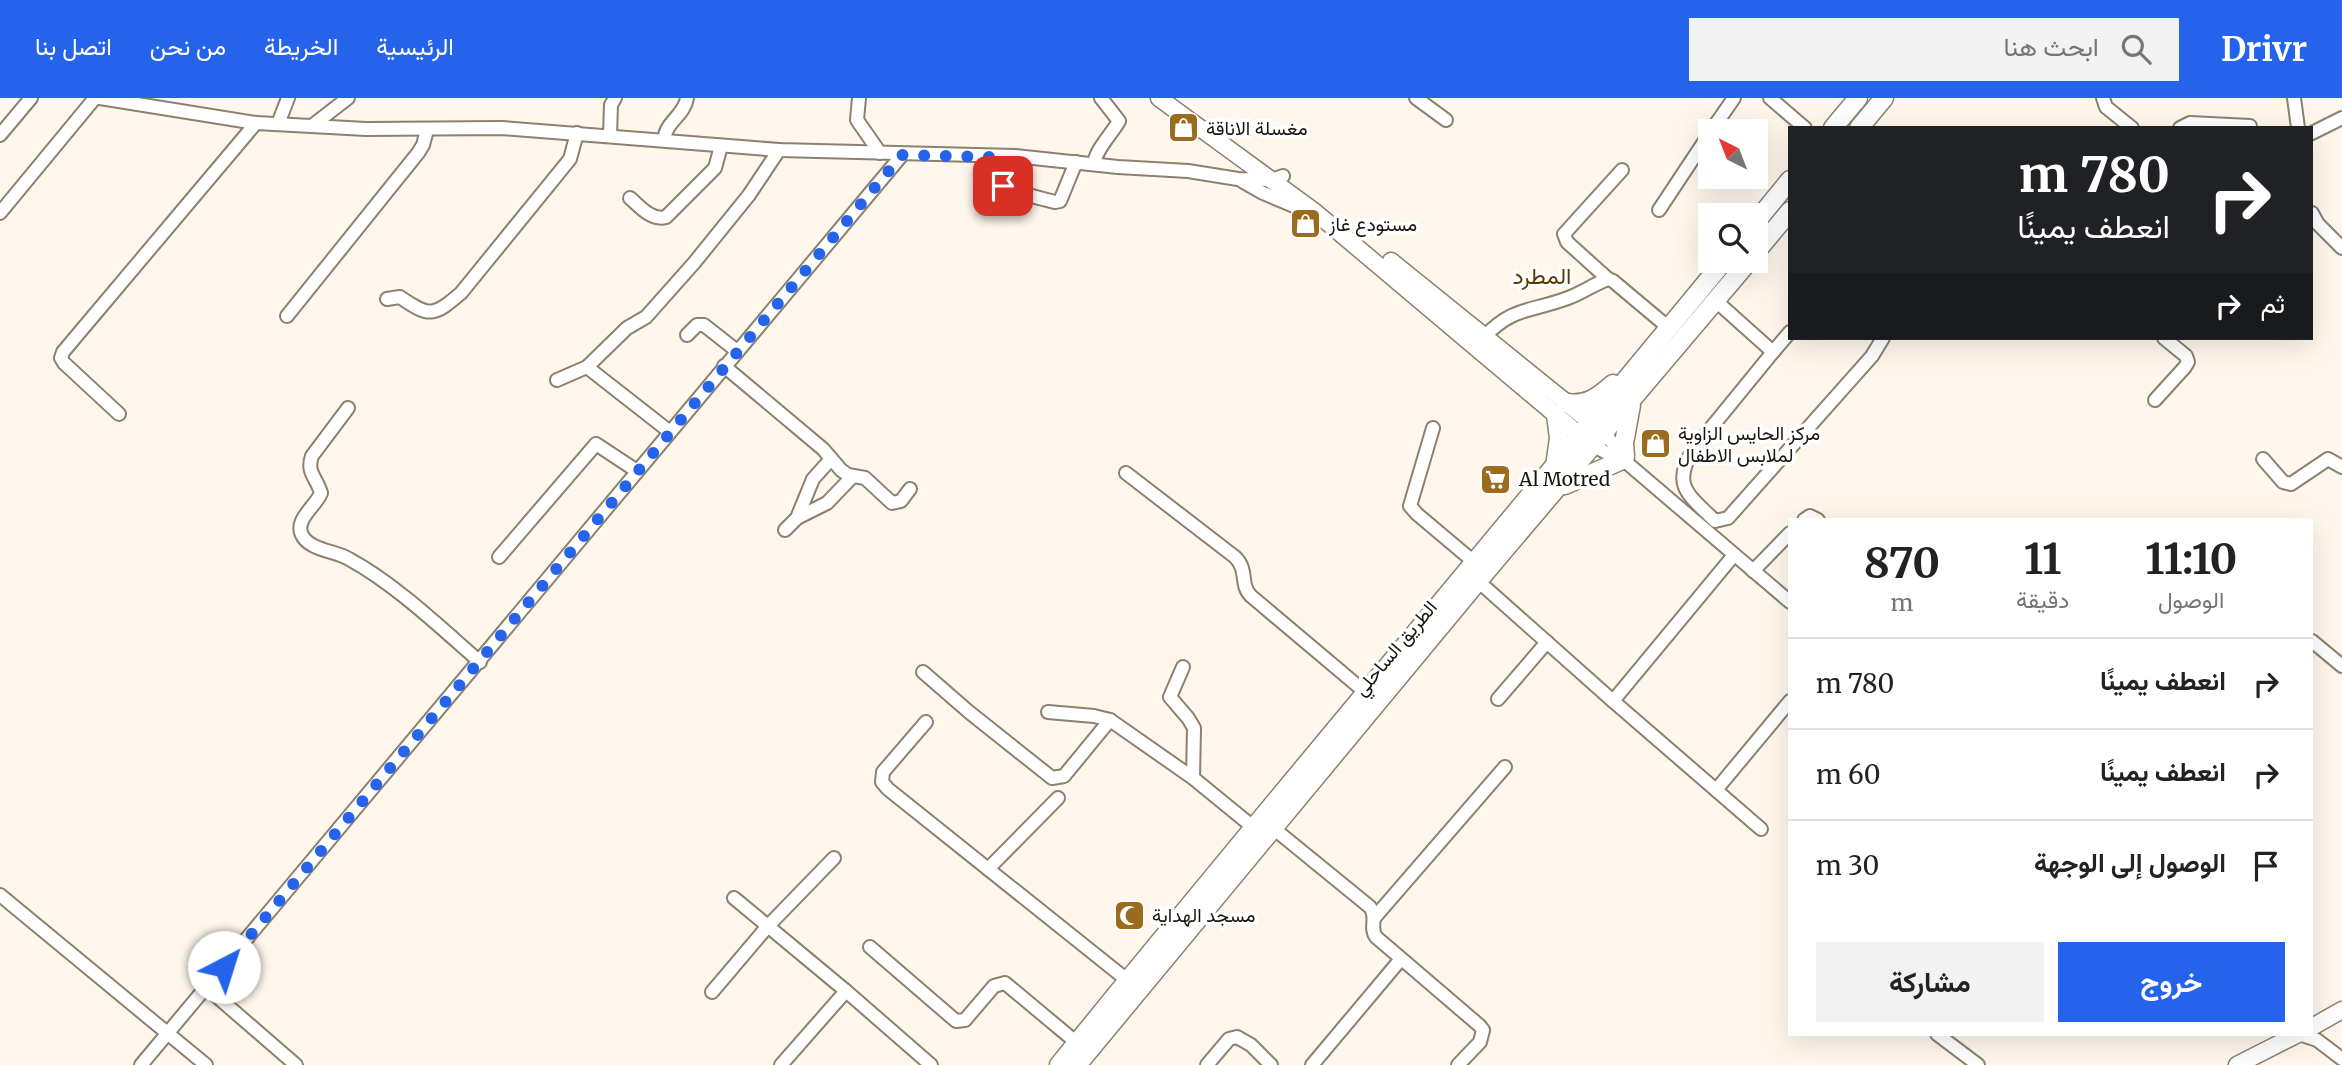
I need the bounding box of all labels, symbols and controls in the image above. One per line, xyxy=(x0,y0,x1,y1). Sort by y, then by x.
search box xyxy=(1689,18,2179,81)
text: Drivr xyxy=(2221,29,2307,70)
text: ابحث هنا xyxy=(2004,30,2099,63)
icon: search xyxy=(2117,30,2155,68)
text: اتصل بنا xyxy=(35,31,112,62)
text: من نحن xyxy=(150,31,226,62)
text: الخريطة xyxy=(264,31,338,62)
text: الرئيسية xyxy=(376,31,454,62)
shop icon: مغسلة الاناقة xyxy=(1166,111,1200,145)
place label: مغسلة الاناقة xyxy=(1206,116,1308,140)
north arrow xyxy=(1698,119,1768,189)
map controls xyxy=(1698,119,1768,273)
text: 780 m xyxy=(2019,144,2170,205)
icon: right xyxy=(2194,154,2285,245)
pin xyxy=(973,156,1033,216)
icon: arrive xyxy=(984,167,1022,205)
button: search xyxy=(1698,203,1768,273)
shop icon: مستودع غاز xyxy=(1289,207,1323,241)
text: انعطف يمينًا xyxy=(2017,207,2170,247)
place label: مستودع غاز xyxy=(1328,212,1417,237)
district label: المطرد xyxy=(1513,261,1571,291)
icon: right xyxy=(2209,287,2247,325)
text: ثم xyxy=(2261,287,2285,320)
place label: مركز الحايس الزاوية لملابس الاطفال xyxy=(1678,421,1820,467)
shop icon: مركز الحايس الزاوية لملابس الاطفال xyxy=(1638,427,1672,461)
supermarket icon: Al Motred xyxy=(1479,462,1513,496)
place label: Al Motred xyxy=(1518,467,1610,491)
text: 11 xyxy=(2024,533,2061,585)
text: 11:10 xyxy=(2145,533,2237,585)
text: 870 xyxy=(1864,537,1940,589)
text: دقيقة xyxy=(2016,585,2069,614)
text: الوصول xyxy=(2158,585,2224,614)
text: m xyxy=(1891,588,1913,617)
street label: الطريق الساحلي xyxy=(1348,595,1445,703)
text: انعطف يمينًا xyxy=(2100,664,2226,697)
icon: right xyxy=(2247,665,2285,703)
text: 780 m xyxy=(1816,667,1894,700)
text: انعطف يمينًا xyxy=(2100,755,2226,788)
icon: right xyxy=(2247,756,2285,794)
text: 60 m xyxy=(1816,758,1880,791)
text: الوصول إلى الوجهة xyxy=(2034,846,2226,879)
icon: arrive xyxy=(2247,847,2285,885)
text: 30 m xyxy=(1816,849,1879,882)
mosque icon: مسجد الهداية xyxy=(1112,898,1146,932)
place label: مسجد الهداية xyxy=(1152,903,1255,927)
position arrow xyxy=(187,930,261,1004)
button: مشاركة xyxy=(1816,942,2044,1022)
button: خروج xyxy=(2058,942,2285,1022)

